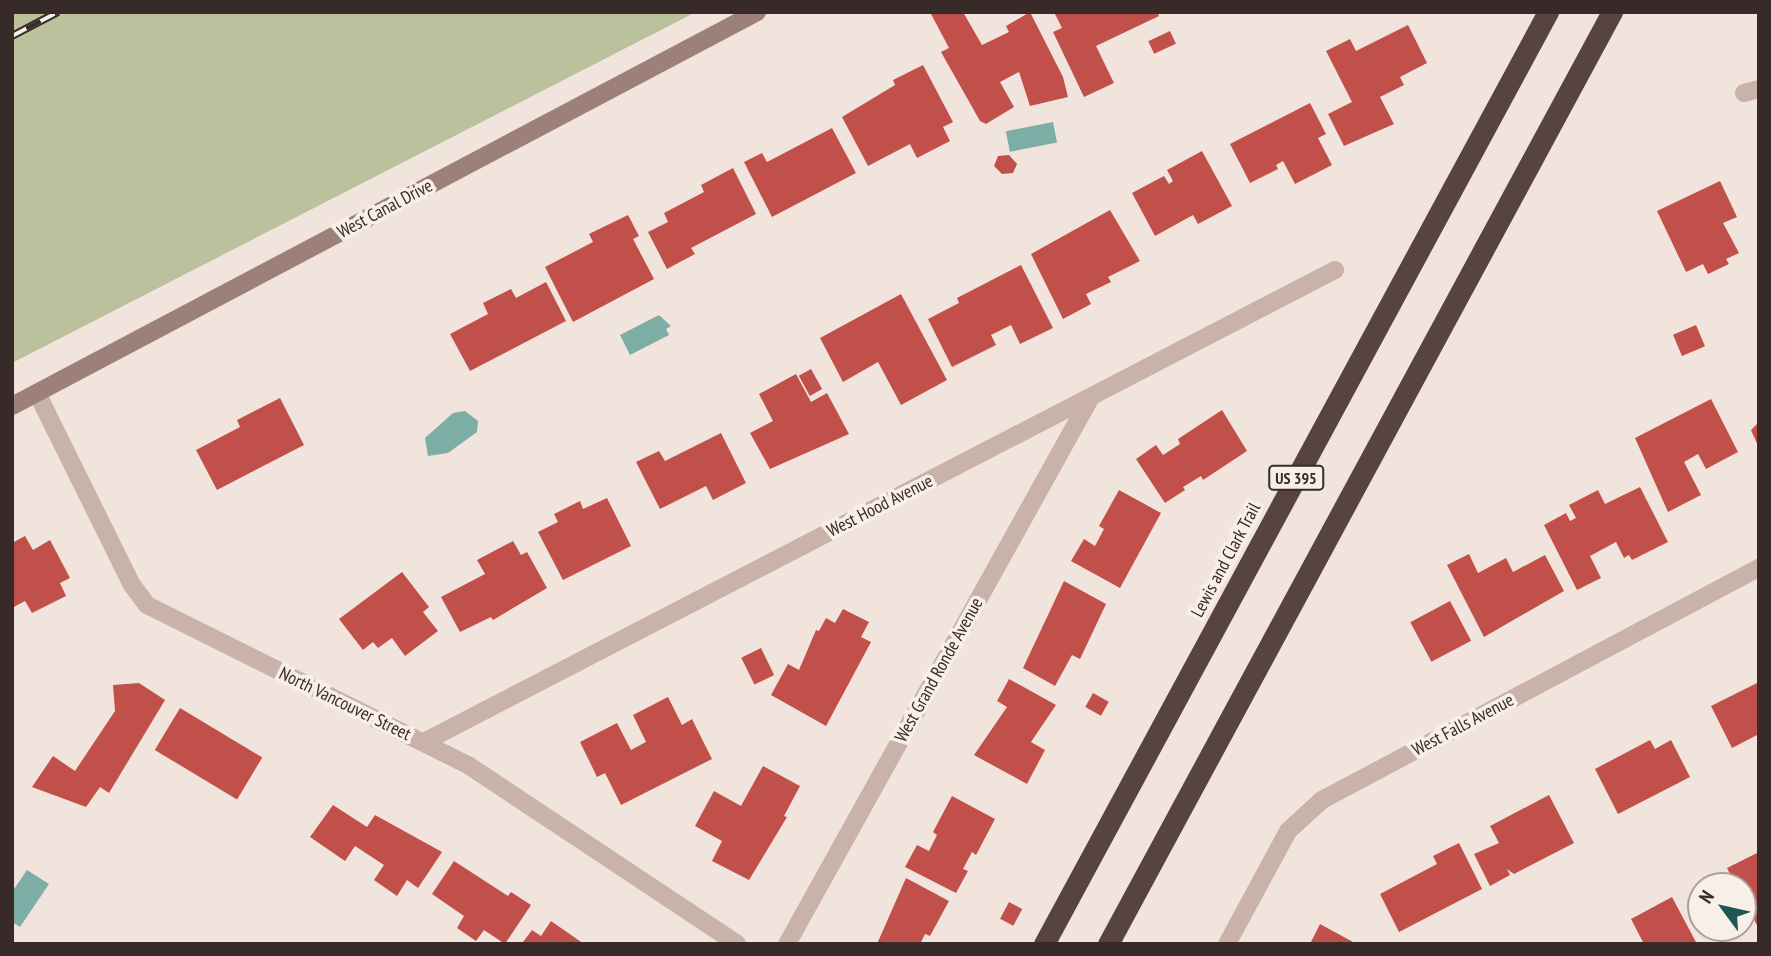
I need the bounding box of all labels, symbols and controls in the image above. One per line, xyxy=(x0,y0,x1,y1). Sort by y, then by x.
street label: West Canal Drive xyxy=(334,175,436,243)
road number: US 395 xyxy=(1268,466,1324,491)
street label: West Hood Avenue xyxy=(823,470,937,542)
street label: Lewis and Clark Trail xyxy=(1187,499,1265,621)
street label: West Grand Ronde Avenue xyxy=(890,594,988,746)
street label: North Vancouver Street xyxy=(275,663,415,745)
street label: West Falls Avenue xyxy=(1408,689,1518,761)
north arrow xyxy=(1687,872,1757,942)
text: N xyxy=(1693,886,1719,907)

